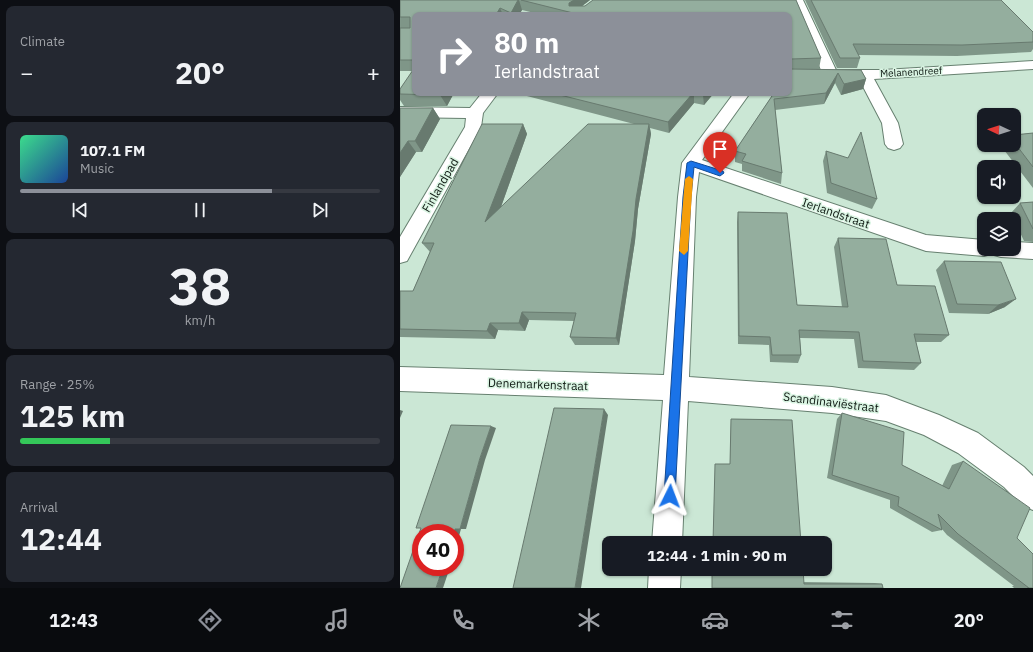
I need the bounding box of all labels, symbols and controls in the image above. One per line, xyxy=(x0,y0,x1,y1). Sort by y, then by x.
text: 80 m xyxy=(494,24,559,61)
icon: right xyxy=(428,28,480,80)
text: Climate xyxy=(20,33,65,50)
text: 20° xyxy=(175,53,225,92)
text: − xyxy=(20,58,33,87)
text: + xyxy=(367,58,380,87)
text: Ierlandstraat xyxy=(494,60,600,83)
street label: Melanendreef xyxy=(880,64,943,80)
north arrow xyxy=(977,108,1021,152)
map controls xyxy=(977,108,1021,256)
pin xyxy=(703,132,737,173)
icon: arrive xyxy=(709,138,731,160)
text: 107.1 FM xyxy=(80,141,145,160)
street label: Finlandpad xyxy=(418,155,462,215)
text: Music xyxy=(80,160,114,177)
button: sound xyxy=(977,160,1021,204)
street label: Ierlandstraat xyxy=(800,194,872,232)
icon: previous xyxy=(69,199,91,221)
icon: pause xyxy=(189,199,211,221)
icon: next xyxy=(309,199,331,221)
button: layers xyxy=(977,212,1021,256)
text: 38 xyxy=(169,252,231,319)
text: km/h xyxy=(185,312,215,329)
street label: Denemarkenstraat xyxy=(488,375,588,393)
text: Range · 25% xyxy=(20,376,94,393)
street label: Scandinaviëstraat xyxy=(782,389,880,415)
text: 125 km xyxy=(20,396,125,435)
position arrow xyxy=(649,475,691,517)
text: Arrival xyxy=(20,499,58,516)
text: 12:44 xyxy=(20,519,102,558)
speed limit sign: 40 xyxy=(412,524,464,576)
text: 12:44 · 1 min · 90 m xyxy=(647,546,787,565)
icon: directions xyxy=(196,606,224,634)
icon: music xyxy=(323,606,351,634)
icon: phone xyxy=(449,606,477,634)
icon: climate xyxy=(575,606,603,634)
icon: car xyxy=(701,606,729,634)
icon: filters xyxy=(828,606,856,634)
text: 12:43 xyxy=(49,609,98,632)
text: 20° xyxy=(954,609,984,632)

